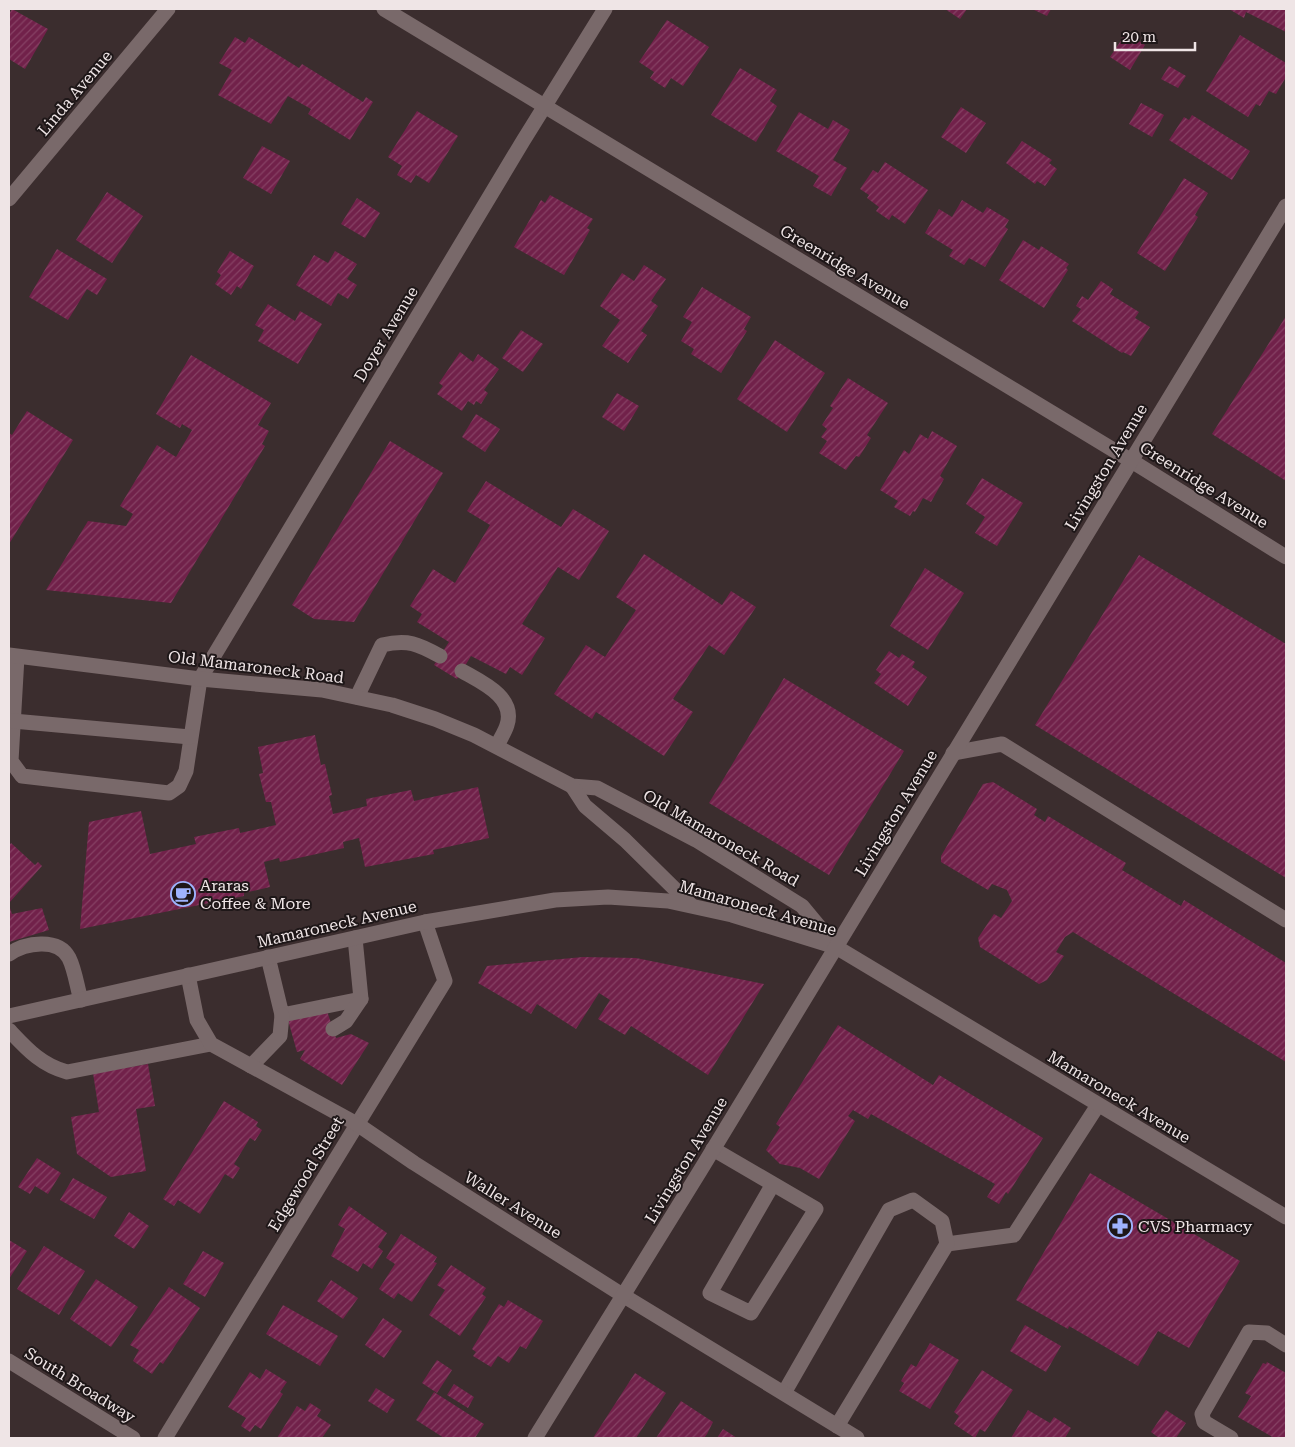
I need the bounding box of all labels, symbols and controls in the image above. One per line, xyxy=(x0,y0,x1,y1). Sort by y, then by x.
scale bar xyxy=(1115,20,1195,52)
text: 20 m xyxy=(1122,28,1157,46)
street label: Linda Avenue xyxy=(34,46,116,140)
street label: Greenridge Avenue xyxy=(777,221,913,313)
street label: Doyer Avenue xyxy=(350,283,422,385)
street label: Livingston Avenue xyxy=(1061,400,1151,533)
street label: Greenridge Avenue xyxy=(1136,438,1272,532)
street label: Old Mamaroneck Road xyxy=(167,647,345,687)
street label: Livingston Avenue xyxy=(851,746,941,879)
street label: Old Mamaroneck Road xyxy=(640,786,802,890)
place label: Araras Coffee & More xyxy=(200,876,311,913)
street label: Mamaroneck Avenue xyxy=(677,876,839,940)
cafe icon: Araras Coffee & More xyxy=(170,881,196,907)
street label: Mamaroneck Avenue xyxy=(255,896,419,952)
street label: Mamaroneck Avenue xyxy=(1044,1047,1194,1147)
street label: Livingston Avenue xyxy=(641,1093,731,1226)
street label: Edgewood Street xyxy=(264,1113,348,1235)
street label: Waller Avenue xyxy=(461,1168,565,1243)
pharmacy icon: CVS Pharmacy xyxy=(1107,1213,1133,1239)
place label: CVS Pharmacy xyxy=(1138,1217,1253,1236)
street label: South Broadway xyxy=(21,1343,139,1427)

